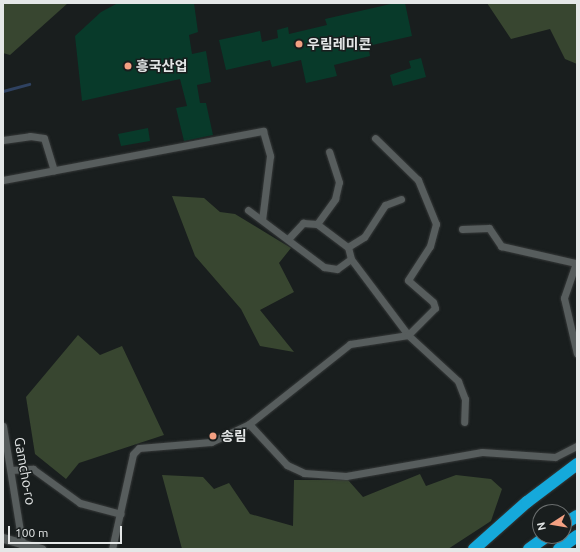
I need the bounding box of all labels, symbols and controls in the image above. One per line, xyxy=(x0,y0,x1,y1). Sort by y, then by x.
place label: 우림레미콘 xyxy=(307,36,371,52)
marker: 우림레미콘 xyxy=(294,39,304,49)
place label: 흥국산업 xyxy=(136,58,188,74)
marker: 흥국산업 xyxy=(123,61,133,71)
place label: 송림 xyxy=(221,428,247,444)
marker: 송림 xyxy=(208,431,218,441)
street label: Gamcho-ro xyxy=(11,436,39,506)
north arrow xyxy=(532,504,572,544)
scale bar xyxy=(10,518,124,544)
text: N xyxy=(535,521,548,532)
text: 100 m xyxy=(15,526,48,539)

